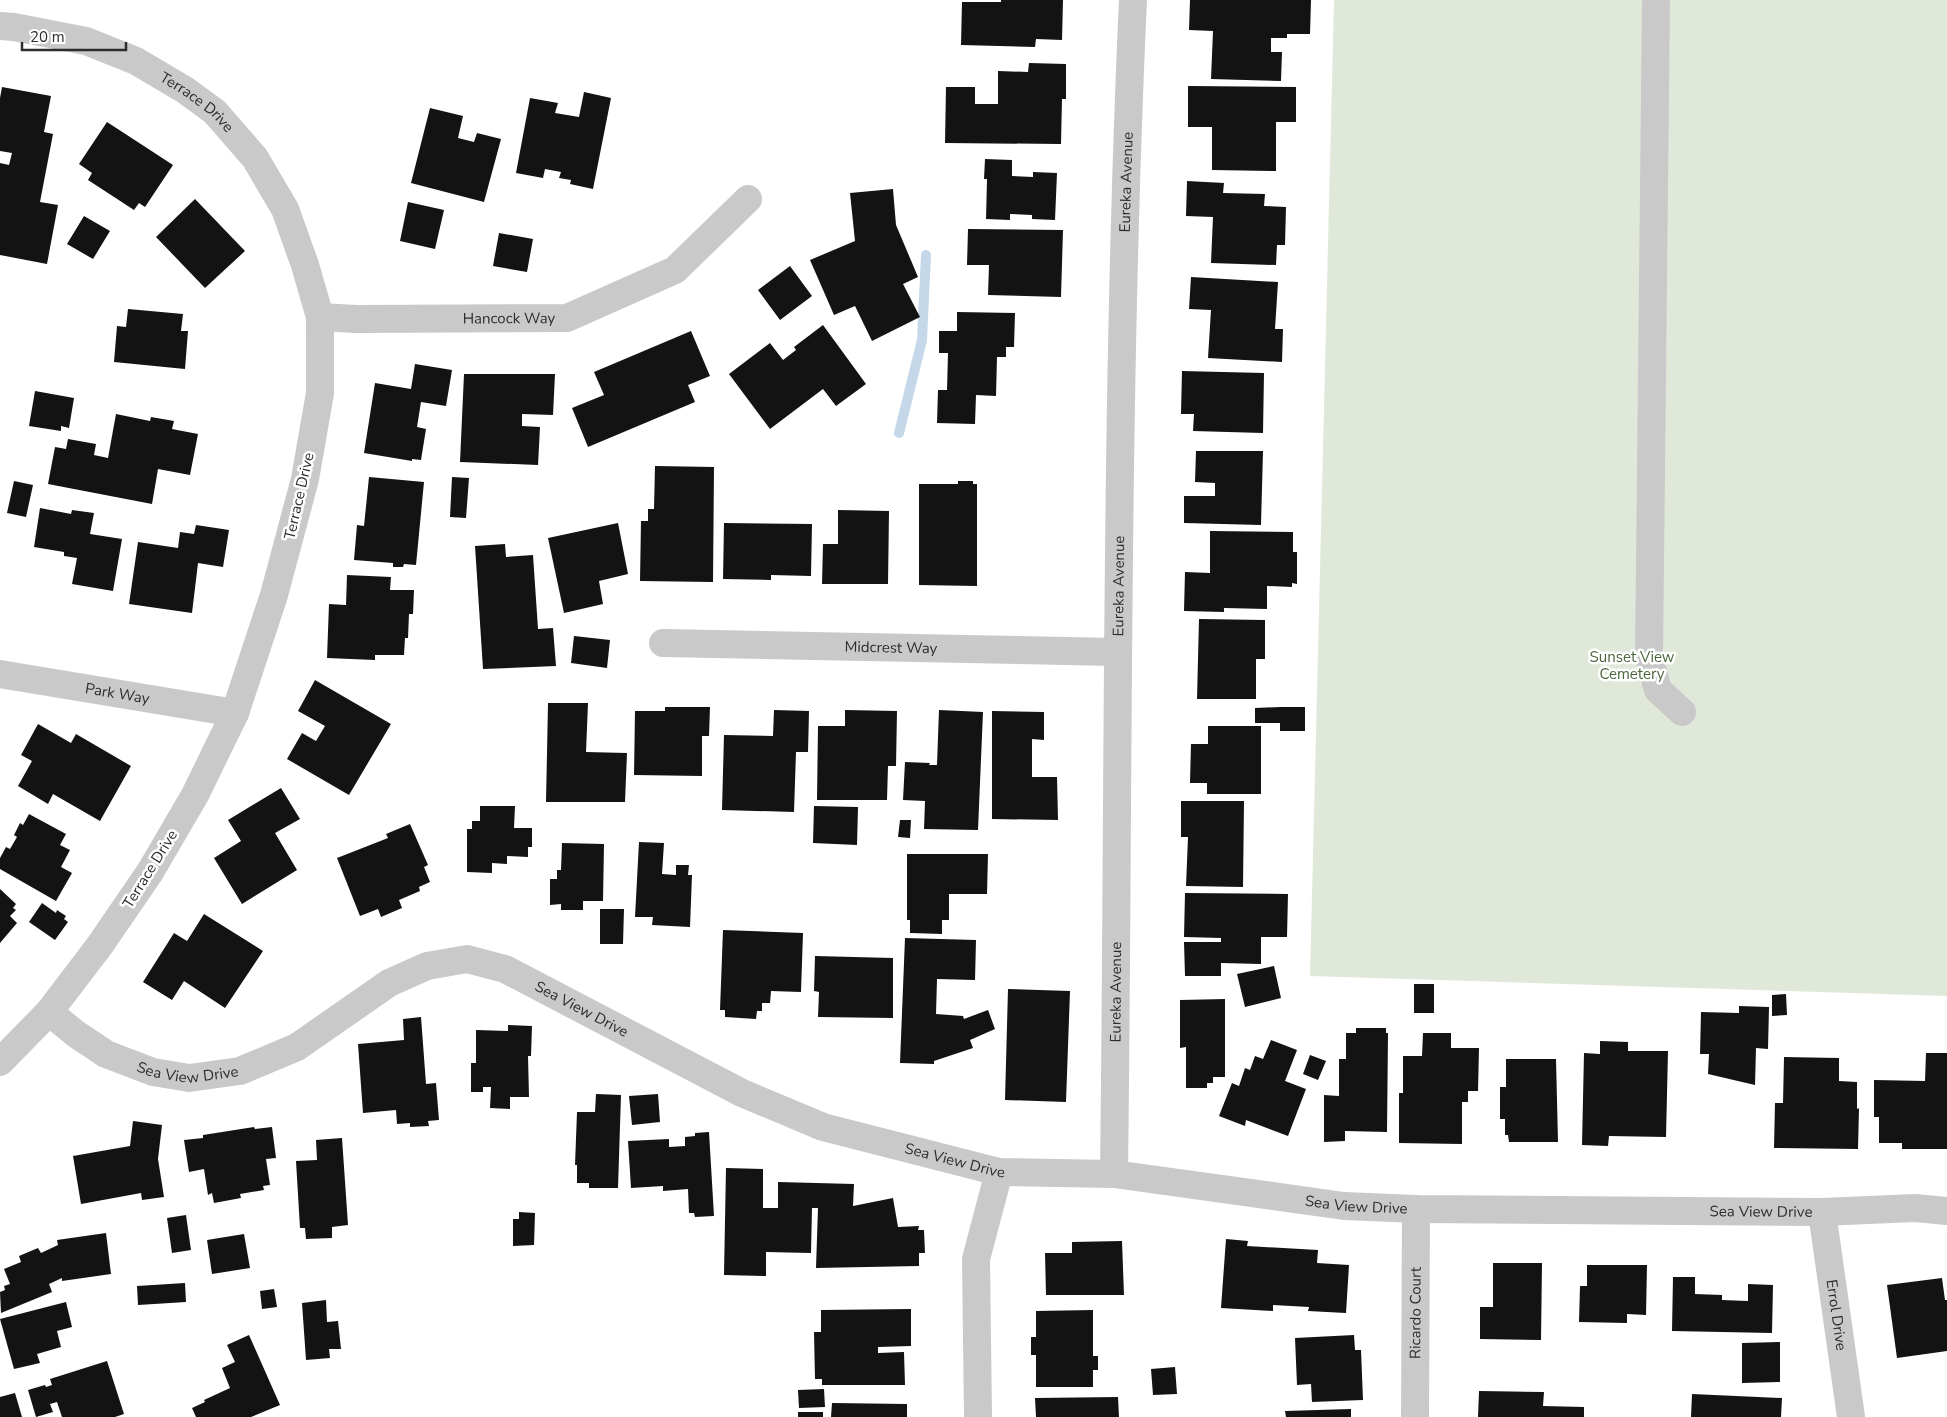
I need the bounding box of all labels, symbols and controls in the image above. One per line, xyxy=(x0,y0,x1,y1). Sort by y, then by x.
scale bar xyxy=(22,20,126,52)
text: 20 m xyxy=(30,27,65,47)
street label: Terrace Drive xyxy=(156,67,238,137)
street label: Eureka Avenue xyxy=(1115,131,1138,233)
street label: Hancock Way xyxy=(463,308,556,328)
street label: Terrace Drive xyxy=(279,451,319,541)
street label: Eureka Avenue xyxy=(1108,536,1129,636)
street label: Midcrest Way xyxy=(844,637,938,658)
park label: Sunset View Cemetery xyxy=(1590,647,1675,684)
street label: Park Way xyxy=(84,678,151,709)
street label: Terrace Drive xyxy=(118,826,182,912)
street label: Eureka Avenue xyxy=(1105,942,1126,1043)
street label: Sea View Drive xyxy=(531,976,632,1042)
street label: Sea View Drive xyxy=(134,1057,240,1088)
street label: Sea View Drive xyxy=(903,1138,1005,1182)
street label: Sea View Drive xyxy=(1304,1191,1408,1219)
street label: Sea View Drive xyxy=(1710,1201,1813,1222)
street label: Ricardo Court xyxy=(1405,1266,1426,1359)
street label: Errol Drive xyxy=(1822,1278,1851,1352)

